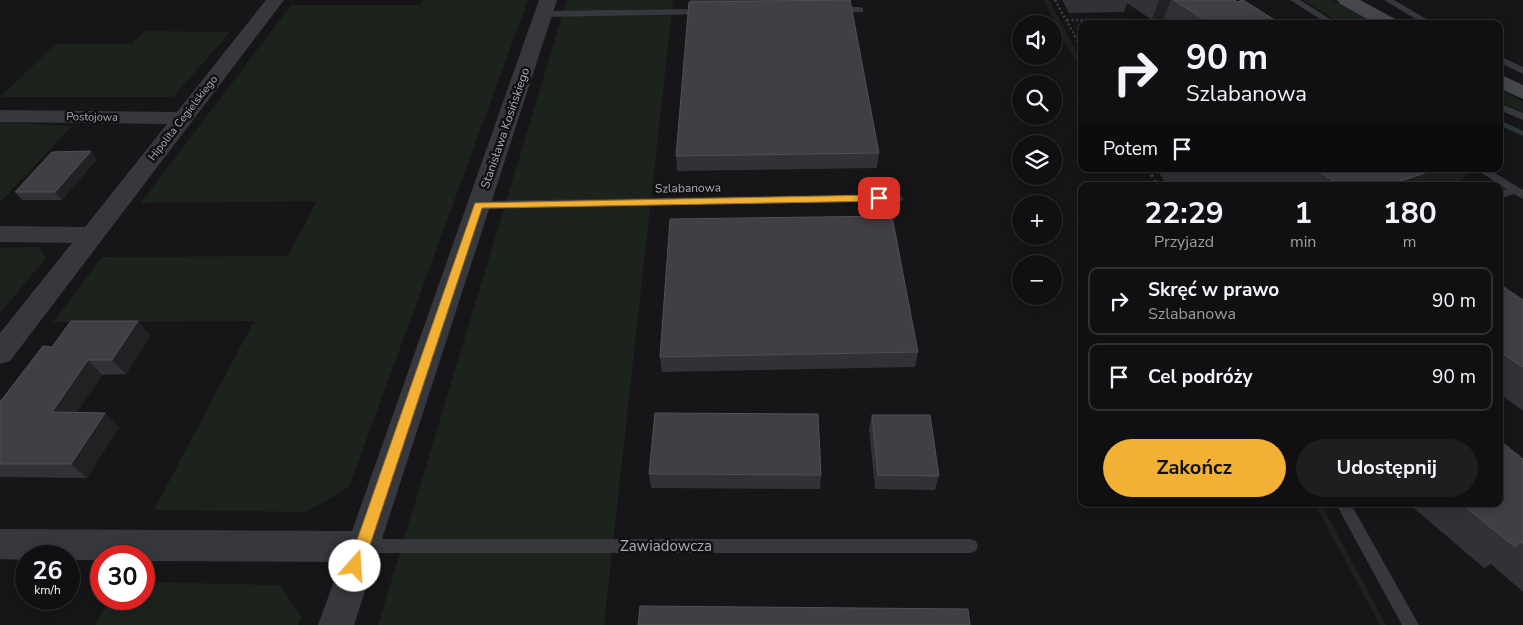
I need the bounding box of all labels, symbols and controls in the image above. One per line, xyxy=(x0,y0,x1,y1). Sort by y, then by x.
map controls xyxy=(1012,15,1062,305)
button: sound xyxy=(1012,15,1062,65)
text: 90 m xyxy=(1186,34,1268,81)
icon: right xyxy=(1103,40,1168,105)
street label: Stanisława Kosińskiego xyxy=(477,65,533,190)
street label: Hipolita Cegielskiego xyxy=(145,72,221,164)
button: search xyxy=(1012,75,1062,125)
text: Szlabanowa xyxy=(1186,79,1307,109)
street label: Postojowa xyxy=(66,109,118,125)
button: layers xyxy=(1012,135,1062,185)
icon: arrive xyxy=(1168,135,1196,163)
text: Potem xyxy=(1103,136,1158,162)
pin xyxy=(858,177,900,219)
street label: Szlabanowa xyxy=(655,179,721,197)
icon: arrive xyxy=(865,184,893,212)
text: 22:29 xyxy=(1144,193,1224,234)
text: 1 xyxy=(1294,193,1312,234)
text: 180 xyxy=(1383,193,1437,234)
button: + xyxy=(1012,195,1062,245)
text: Przyjazd xyxy=(1154,231,1214,253)
text: min xyxy=(1290,231,1316,253)
text: m xyxy=(1403,231,1417,253)
button: − xyxy=(1012,255,1062,305)
text: Skręć w prawo xyxy=(1148,277,1279,303)
icon: right xyxy=(1105,287,1133,315)
text: 90 m xyxy=(1432,288,1476,314)
text: Szlabanowa xyxy=(1148,303,1236,325)
icon: arrive xyxy=(1105,363,1133,391)
text: Cel podróży xyxy=(1148,364,1252,390)
text: 90 m xyxy=(1432,364,1476,390)
button: Zakończ xyxy=(1103,439,1286,497)
button: Udostępnij xyxy=(1296,439,1478,497)
street label: Zawiadowcza xyxy=(620,536,712,556)
position arrow xyxy=(328,539,380,591)
speed limit sign: 30 xyxy=(90,545,155,610)
text: 26 xyxy=(32,554,63,588)
text: km/h xyxy=(34,582,61,598)

